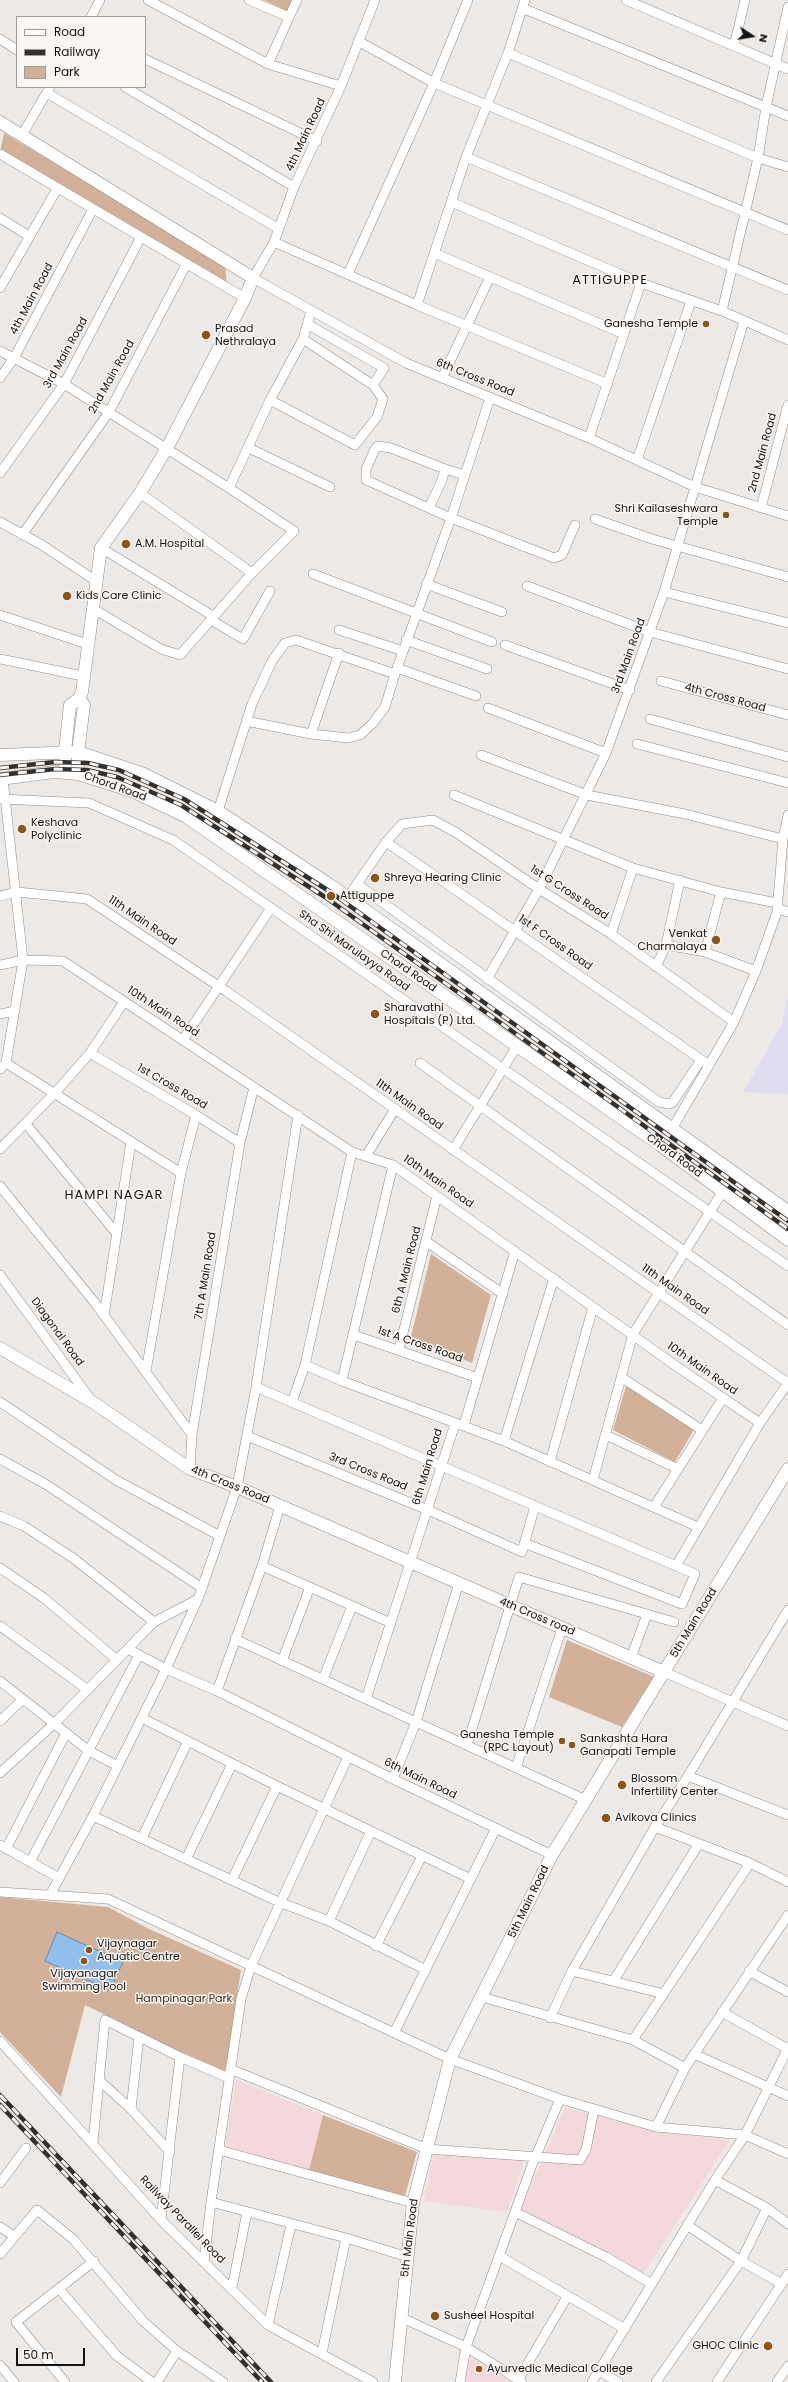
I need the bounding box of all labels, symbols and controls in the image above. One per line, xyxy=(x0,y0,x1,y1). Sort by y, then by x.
legend xyxy=(16,16,146,88)
north arrow xyxy=(732,16,772,56)
text: Road xyxy=(54,23,85,40)
text: N xyxy=(755,33,772,44)
text: Railway xyxy=(54,43,100,60)
text: Park xyxy=(54,63,80,80)
street label: 4th Main Road xyxy=(283,96,329,174)
street label: 4th Main Road xyxy=(8,261,56,337)
district label: ATTIGUPPE xyxy=(572,273,648,289)
street label: 3rd Main Road xyxy=(41,315,91,391)
place label: Ganesha Temple xyxy=(604,317,698,331)
marker: Ganesha Temple xyxy=(701,319,711,329)
place label: Prasad Nethralaya xyxy=(215,322,276,348)
marker: Prasad Nethralaya xyxy=(200,329,212,341)
street label: 2nd Main Road xyxy=(86,338,138,416)
street label: 6th Cross Road xyxy=(434,356,516,400)
street label: 2nd Main Road xyxy=(746,412,780,494)
place label: Shri Kailaseshwara Temple xyxy=(615,502,718,528)
marker: Shri Kailaseshwara Temple xyxy=(721,510,731,520)
place label: A.M. Hospital xyxy=(135,537,204,551)
marker: A.M. Hospital xyxy=(120,538,132,550)
place label: Kids Care Clinic xyxy=(76,589,162,603)
marker: Kids Care Clinic xyxy=(61,590,73,602)
street label: 3rd Main Road xyxy=(609,617,649,695)
street label: 4th Cross Road xyxy=(683,681,767,715)
street label: Chord Road xyxy=(82,770,148,804)
place label: Keshava Polyclinic xyxy=(31,816,82,842)
marker: Keshava Polyclinic xyxy=(16,823,28,835)
street label: 1st G Cross Road xyxy=(528,863,610,923)
place label: Shreya Hearing Clinic xyxy=(384,871,501,885)
marker: Shreya Hearing Clinic xyxy=(369,872,381,884)
place label: Attiguppe xyxy=(340,889,394,903)
marker: Attiguppe xyxy=(325,890,337,902)
street label: 11th Main Road xyxy=(105,893,179,949)
street label: Sha Shi Marulayya Road xyxy=(296,908,412,994)
street label: 1st F Cross Road xyxy=(515,913,595,973)
place label: Venkat Charmalaya xyxy=(637,927,707,953)
marker: Venkat Charmalaya xyxy=(710,934,722,946)
street label: Chord Road xyxy=(377,947,439,995)
street label: 10th Main Road xyxy=(125,984,201,1040)
place label: Sharavathi Hospitals (P) Ltd. xyxy=(384,1001,475,1027)
marker: Sharavathi Hospitals (P) Ltd. xyxy=(369,1008,381,1020)
street label: 1st Cross Road xyxy=(135,1062,209,1112)
street label: 11th Main Road xyxy=(373,1077,445,1133)
street label: Chord Road xyxy=(644,1131,704,1181)
street label: 10th Main Road xyxy=(400,1153,476,1211)
district label: HAMPI NAGAR xyxy=(65,1188,163,1204)
street label: 6th A Main Road xyxy=(390,1225,424,1315)
street label: 7th A Main Road xyxy=(193,1231,219,1321)
street label: 11th Main Road xyxy=(639,1262,711,1318)
street label: Diagonal Road xyxy=(28,1295,86,1369)
street label: 1st A Cross Road xyxy=(376,1324,464,1366)
street label: 10th Main Road xyxy=(664,1340,740,1398)
street label: 6th Main Road xyxy=(410,1427,446,1507)
street label: 3rd Cross Road xyxy=(327,1450,409,1494)
street label: 4th Cross Road xyxy=(189,1463,271,1507)
street label: 5th Main Road xyxy=(668,1586,720,1660)
street label: 4th Cross road xyxy=(497,1595,577,1639)
place label: Ganesha Temple (RPC Layout) xyxy=(460,1728,554,1754)
place label: Sankashta Hara Ganapati Temple xyxy=(580,1732,676,1758)
marker: Ganesha Temple (RPC Layout) xyxy=(557,1736,567,1746)
marker: Sankashta Hara Ganapati Temple xyxy=(567,1740,577,1750)
street label: 6th Main Road xyxy=(382,1756,458,1802)
place label: Blossom Infertility Center xyxy=(631,1772,718,1798)
marker: Blossom Infertility Center xyxy=(616,1779,628,1791)
place label: Avikova Clinics xyxy=(615,1811,697,1825)
marker: Avikova Clinics xyxy=(600,1812,612,1824)
street label: 5th Main Road xyxy=(506,1864,552,1940)
place label: Vijaynagar Aquatic Centre xyxy=(97,1937,180,1963)
marker: Vijaynagar Aquatic Centre xyxy=(84,1945,94,1955)
marker: Vijayanagar Swimming Pool xyxy=(79,1956,89,1966)
place label: Vijayanagar Swimming Pool xyxy=(42,1967,126,1993)
park label: Hampinagar Park xyxy=(136,1992,232,2006)
street label: Railway Parallel Road xyxy=(137,2173,227,2267)
street label: 5th Main Road xyxy=(399,2198,421,2278)
place label: Susheel Hospital xyxy=(444,2309,534,2323)
marker: Susheel Hospital xyxy=(429,2310,441,2322)
place label: GHOC Clinic xyxy=(692,2339,759,2353)
scale bar xyxy=(18,2340,87,2366)
marker: GHOC Clinic xyxy=(762,2340,774,2352)
text: 50 m xyxy=(23,2346,54,2363)
place label: Ayurvedic Medical College xyxy=(487,2362,633,2376)
marker: Ayurvedic Medical College xyxy=(474,2364,484,2374)

